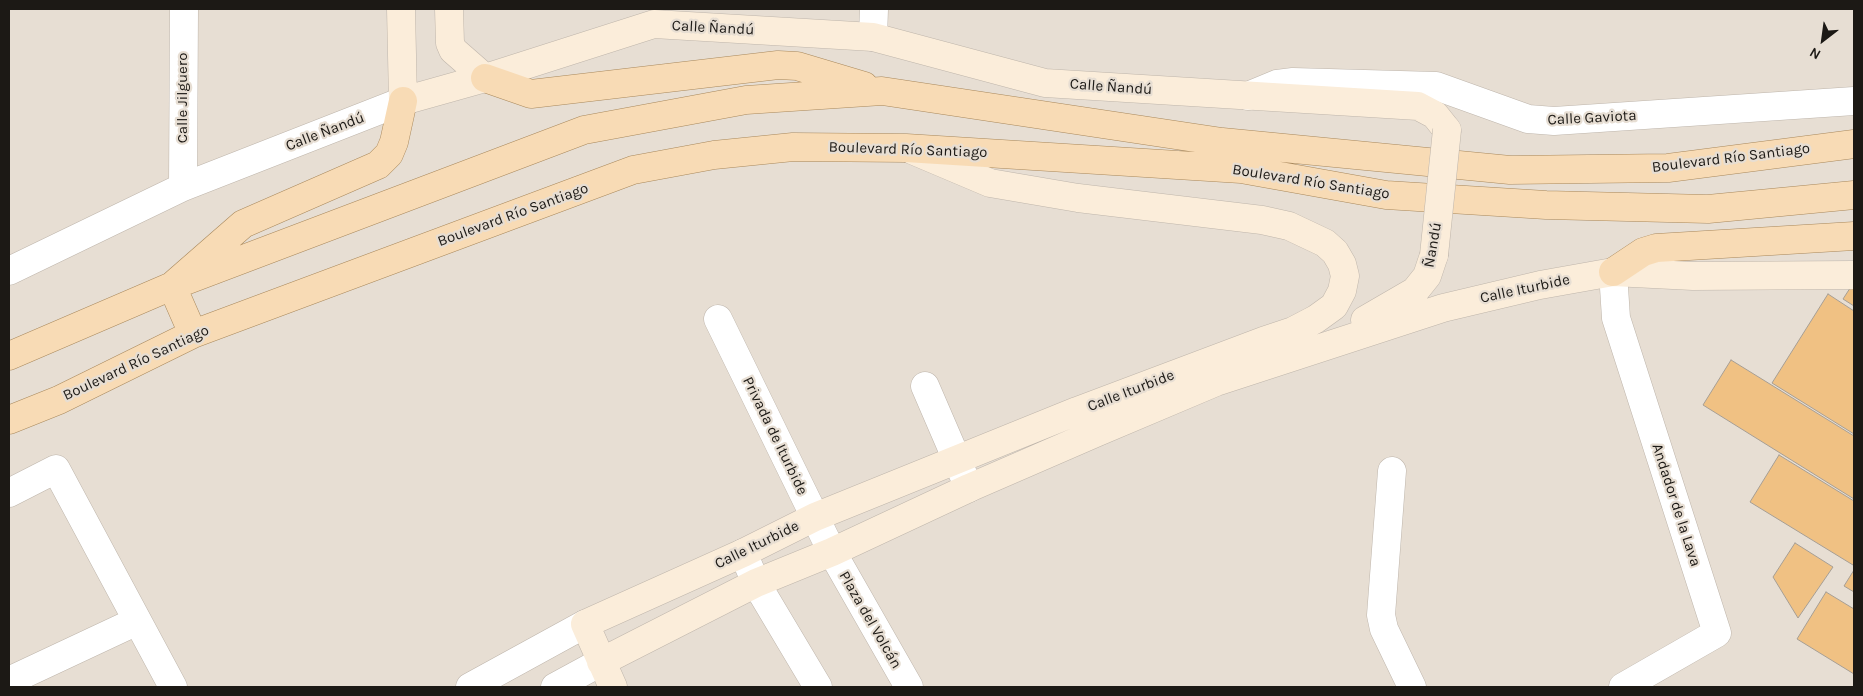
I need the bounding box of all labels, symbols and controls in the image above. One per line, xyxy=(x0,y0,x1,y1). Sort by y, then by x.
north arrow xyxy=(1798,15,1848,65)
street label: Calle Ñandú xyxy=(671,17,755,39)
text: N xyxy=(1807,44,1824,63)
street label: Calle Jilguero xyxy=(174,53,192,143)
street label: Calle Ñandú xyxy=(1069,75,1153,99)
street label: Calle Gaviota xyxy=(1547,107,1637,129)
street label: Calle Ñandú xyxy=(283,109,367,155)
street label: Boulevard Río Santiago xyxy=(828,138,988,162)
street label: Boulevard Río Santiago xyxy=(1651,139,1811,177)
street label: Boulevard Río Santiago xyxy=(1231,161,1391,203)
street label: Boulevard Río Santiago xyxy=(435,179,591,251)
street label: Ñandú xyxy=(1420,221,1446,269)
street label: Calle Iturbide xyxy=(1478,271,1572,307)
street label: Boulevard Río Santiago xyxy=(60,321,212,405)
street label: Calle Iturbide xyxy=(1085,366,1177,416)
street label: Privada de Iturbide xyxy=(739,374,811,498)
street label: Andador de la Lava xyxy=(1648,441,1704,569)
street label: Calle Iturbide xyxy=(712,517,802,573)
street label: Plaza del Volcán xyxy=(835,568,905,672)

